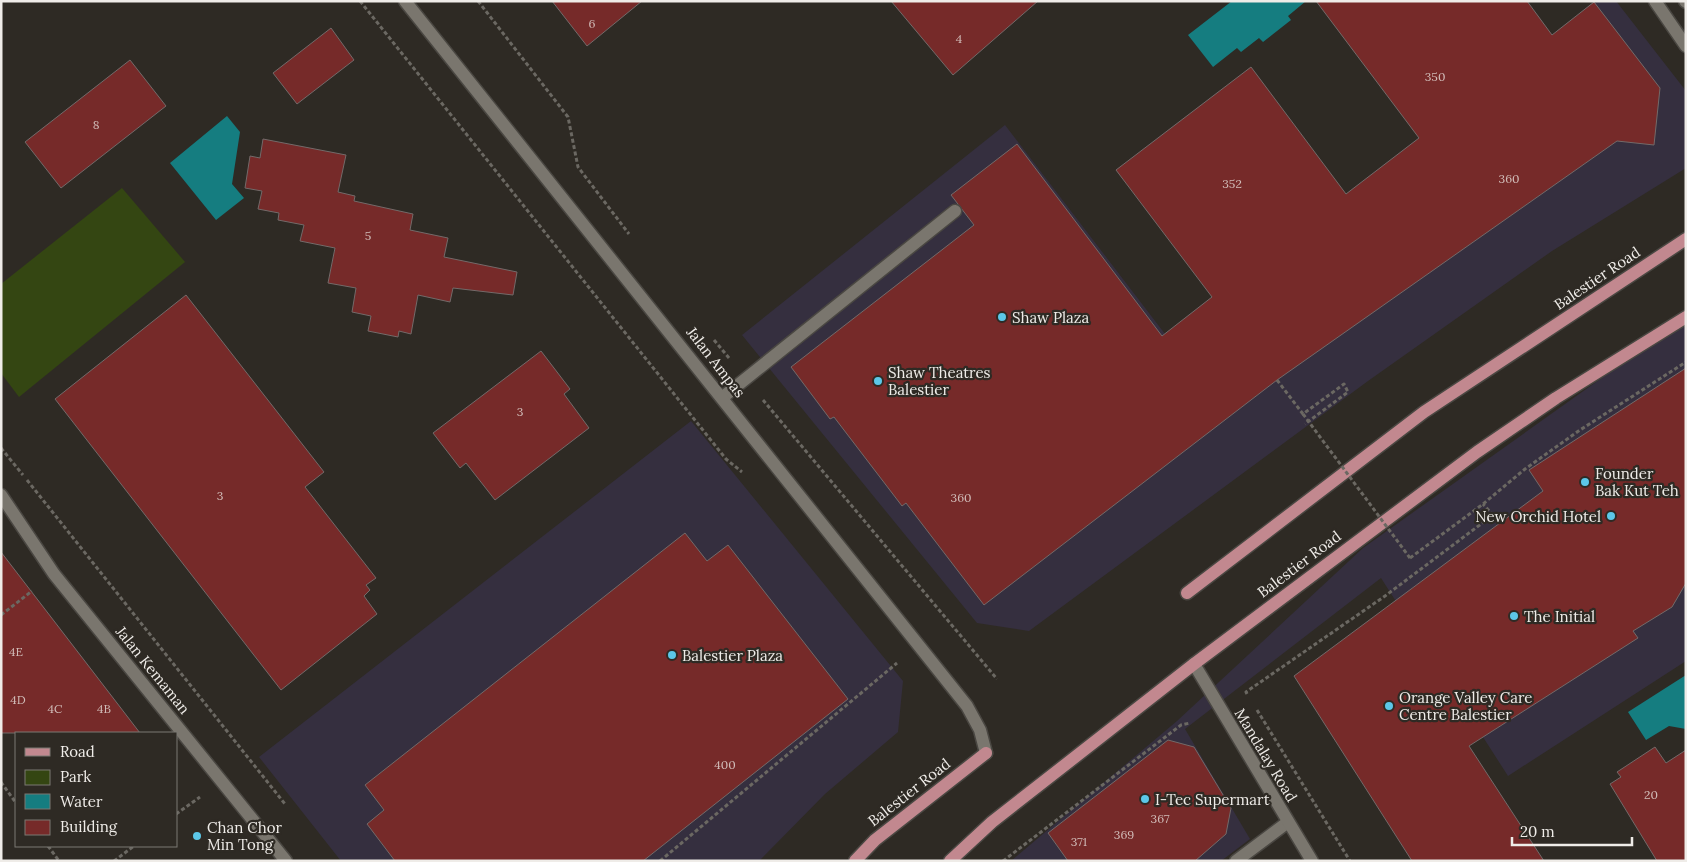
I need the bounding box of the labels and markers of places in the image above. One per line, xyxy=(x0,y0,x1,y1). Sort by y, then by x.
place label: Shaw Plaza xyxy=(1012,308,1089,327)
marker: Shaw Plaza xyxy=(996,311,1008,323)
place label: Shaw Theatres Balestier xyxy=(888,363,991,399)
marker: Shaw Theatres Balestier xyxy=(872,375,884,387)
place label: Founder Bak Kut Teh xyxy=(1595,464,1679,500)
marker: Founder Bak Kut Teh xyxy=(1579,476,1591,488)
place label: New Orchid Hotel xyxy=(1475,507,1601,526)
marker: New Orchid Hotel xyxy=(1605,510,1617,522)
place label: The Initial xyxy=(1524,607,1595,626)
marker: The Initial xyxy=(1508,610,1520,622)
place label: Balestier Plaza xyxy=(682,646,783,665)
marker: Balestier Plaza xyxy=(666,649,678,661)
place label: Orange Valley Care Centre Balestier xyxy=(1399,688,1532,724)
marker: Orange Valley Care Centre Balestier xyxy=(1383,700,1395,712)
place label: I-Tec Supermart xyxy=(1155,790,1270,809)
marker: I-Tec Supermart xyxy=(1139,793,1151,805)
place label: Chan Chor Min Tong xyxy=(207,818,283,854)
marker: Chan Chor Min Tong xyxy=(191,830,203,842)

